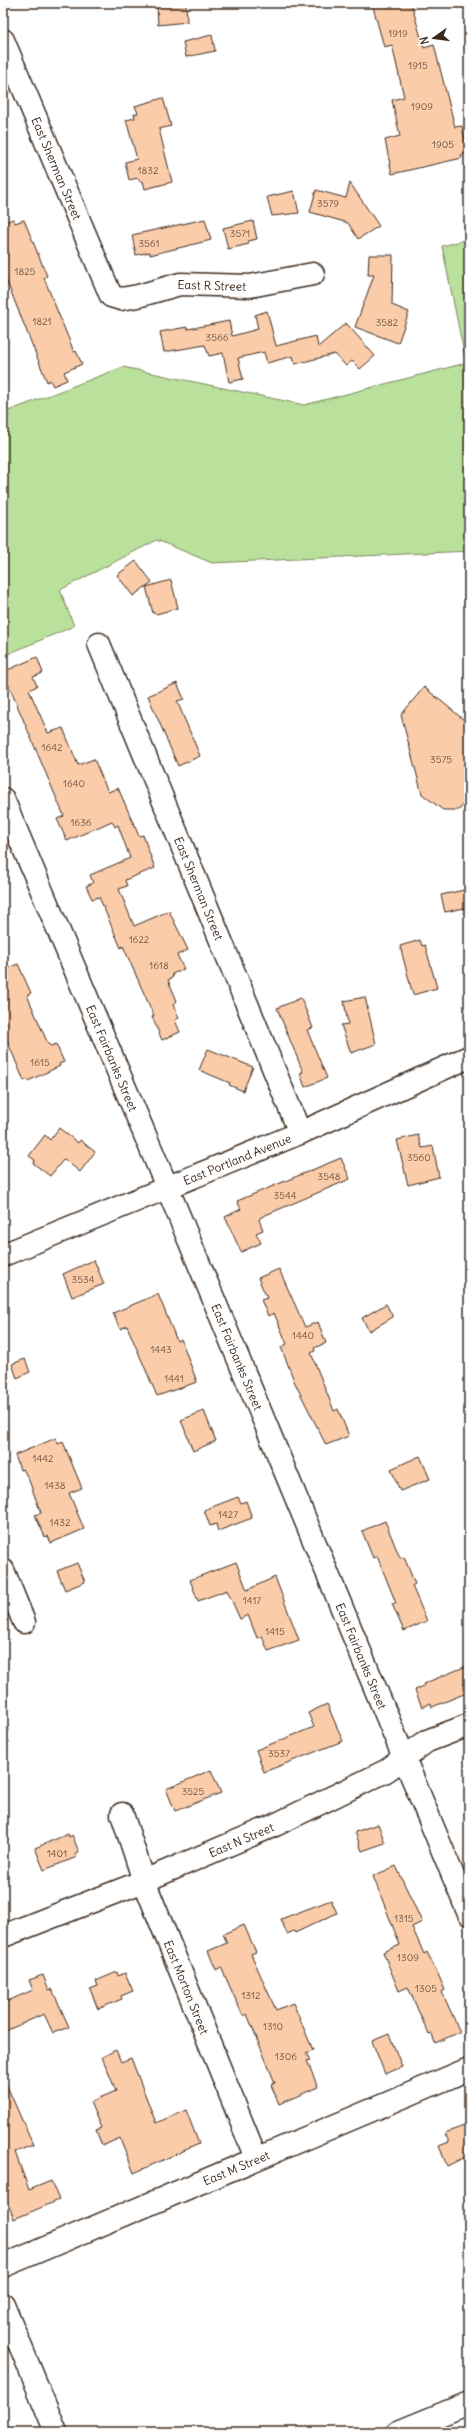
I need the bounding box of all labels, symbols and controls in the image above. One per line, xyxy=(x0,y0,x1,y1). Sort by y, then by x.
north arrow xyxy=(414,18,454,58)
house number: 1919 xyxy=(388,27,408,40)
text: N xyxy=(417,35,432,46)
house number: 1915 xyxy=(408,59,428,72)
house number: 1909 xyxy=(411,100,433,113)
street label: East Sherman Street xyxy=(29,114,85,222)
house number: 1905 xyxy=(432,138,454,151)
house number: 1832 xyxy=(138,164,159,177)
house number: 3579 xyxy=(317,197,339,210)
house number: 3571 xyxy=(230,227,250,240)
house number: 3561 xyxy=(138,237,160,250)
house number: 1825 xyxy=(15,265,36,278)
street label: East R Street xyxy=(177,276,246,293)
house number: 1821 xyxy=(32,315,52,328)
house number: 3582 xyxy=(376,316,399,329)
house number: 3566 xyxy=(206,331,229,344)
house number: 1642 xyxy=(42,741,63,754)
house number: 3575 xyxy=(430,753,452,766)
house number: 1640 xyxy=(63,777,85,790)
house number: 1636 xyxy=(70,816,92,829)
street label: East Sherman Street xyxy=(171,834,227,942)
house number: 1622 xyxy=(129,933,150,946)
house number: 1618 xyxy=(149,959,169,972)
street label: East Fairbanks Street xyxy=(83,1003,141,1113)
house number: 1615 xyxy=(30,1056,50,1069)
street label: East Portland Avenue xyxy=(181,1130,293,1188)
house number: 3560 xyxy=(407,1151,431,1164)
house number: 3548 xyxy=(318,1170,341,1183)
house number: 3544 xyxy=(274,1189,297,1202)
house number: 3534 xyxy=(72,1273,95,1286)
street label: East Fairbanks Street xyxy=(209,1301,266,1412)
house number: 1440 xyxy=(292,1329,314,1342)
house number: 1443 xyxy=(150,1343,172,1356)
house number: 1441 xyxy=(164,1372,184,1385)
house number: 1442 xyxy=(32,1452,54,1465)
house number: 1438 xyxy=(44,1479,66,1492)
house number: 1427 xyxy=(218,1508,238,1521)
house number: 1432 xyxy=(50,1516,71,1529)
house number: 1417 xyxy=(243,1594,261,1607)
street label: East Fairbanks Street xyxy=(333,1601,391,1711)
house number: 1415 xyxy=(265,1625,285,1638)
house number: 3537 xyxy=(268,1747,290,1760)
house number: 3525 xyxy=(182,1785,205,1798)
street label: East N Street xyxy=(206,1819,276,1860)
house number: 1401 xyxy=(47,1847,67,1860)
house number: 1315 xyxy=(394,1912,414,1925)
street label: East Morton Street xyxy=(161,1938,213,2036)
house number: 1309 xyxy=(397,1951,419,1964)
house number: 1305 xyxy=(415,1982,437,1995)
house number: 1312 xyxy=(242,1989,261,2002)
house number: 1310 xyxy=(263,2020,283,2033)
house number: 1306 xyxy=(275,2050,297,2063)
street label: East M Street xyxy=(201,2147,272,2188)

